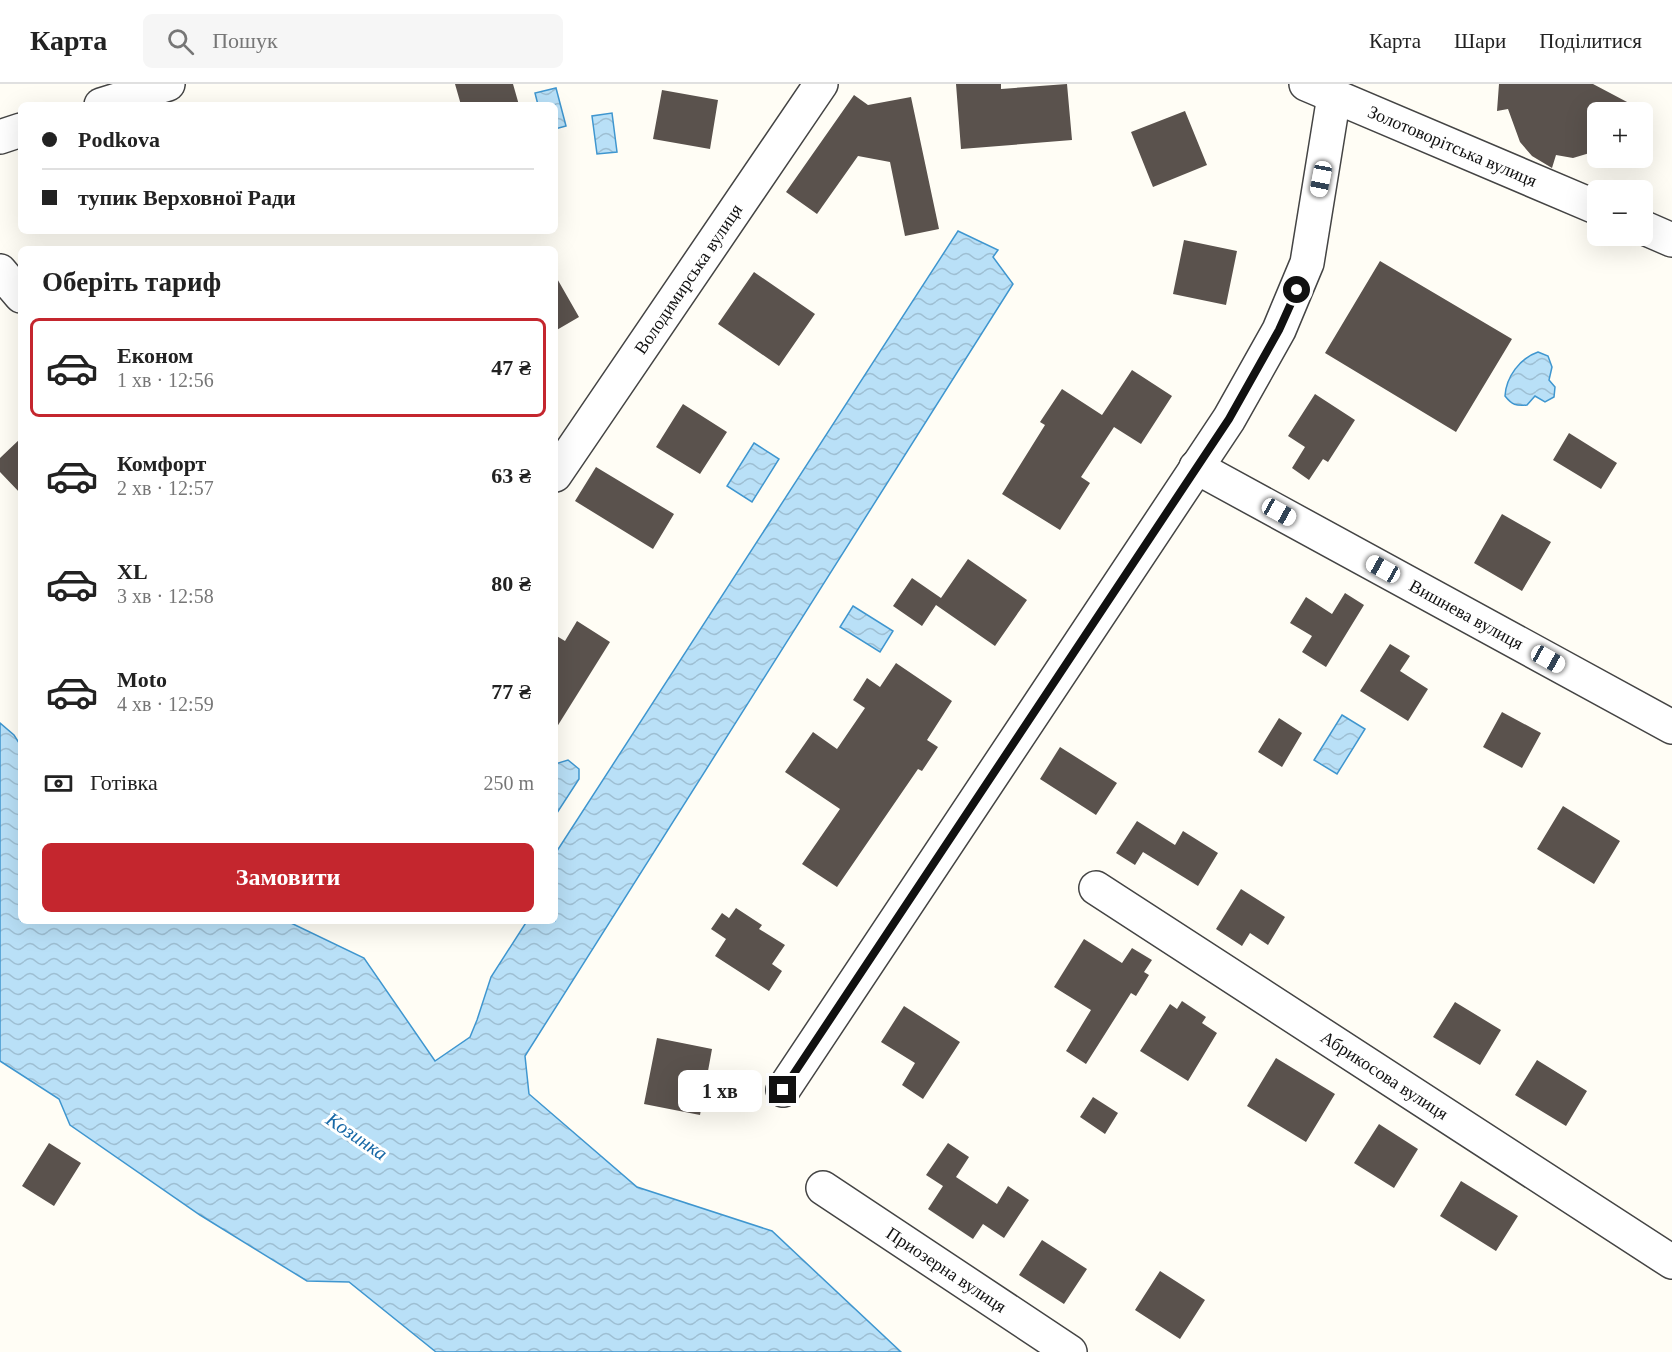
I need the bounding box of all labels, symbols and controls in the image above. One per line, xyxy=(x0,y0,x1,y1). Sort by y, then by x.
search box xyxy=(143,14,563,68)
text: Карта xyxy=(30,25,107,56)
icon: search xyxy=(164,25,197,58)
text: Пошук xyxy=(212,28,278,53)
text: Карта xyxy=(1369,29,1421,53)
text: Шари xyxy=(1454,29,1506,53)
text: Поділитися xyxy=(1539,29,1642,53)
street label: Золотоворітська вулиця xyxy=(1365,101,1540,191)
map controls xyxy=(1587,102,1653,246)
button: + xyxy=(1587,102,1653,168)
text: Podkova xyxy=(78,127,160,152)
car xyxy=(1309,160,1333,198)
button: − xyxy=(1587,180,1653,246)
text: тупик Верховної Ради xyxy=(78,185,296,210)
street label: Володимирська вулиця xyxy=(630,200,746,358)
text: Оберіть тариф xyxy=(42,267,221,297)
route start xyxy=(1283,276,1310,303)
icon: car xyxy=(45,341,99,395)
text: Економ xyxy=(117,343,193,368)
text: 47 ₴ xyxy=(491,355,531,380)
text: 1 хв · 12:56 xyxy=(117,369,214,391)
icon: car xyxy=(45,449,99,503)
text: Комфорт xyxy=(117,451,206,476)
text: 63 ₴ xyxy=(491,463,531,488)
text: 2 хв · 12:57 xyxy=(117,477,214,499)
car xyxy=(1259,495,1299,529)
car xyxy=(1363,552,1403,586)
icon: car xyxy=(45,557,99,611)
text: XL xyxy=(117,559,148,584)
text: 80 ₴ xyxy=(491,571,531,596)
street label: Вишнева вулиця xyxy=(1406,576,1527,654)
text: 3 хв · 12:58 xyxy=(117,585,214,607)
car xyxy=(1528,642,1568,676)
icon: car xyxy=(45,665,99,719)
text: Moto xyxy=(117,667,167,692)
text: 77 ₴ xyxy=(491,679,531,704)
text: 4 хв · 12:59 xyxy=(117,693,214,715)
icon: cash xyxy=(42,767,75,800)
text: Готівка xyxy=(90,770,158,795)
text: 250 m xyxy=(483,772,534,794)
button: Замовити xyxy=(42,843,534,912)
street label: Абрикосова вулиця xyxy=(1317,1027,1452,1124)
callout: 1 хв xyxy=(678,1069,762,1111)
route end xyxy=(769,1076,796,1103)
text: 1 хв xyxy=(702,1080,738,1102)
water label: Козинка xyxy=(321,1107,392,1164)
street label: Приозерна вулиця xyxy=(883,1223,1010,1317)

